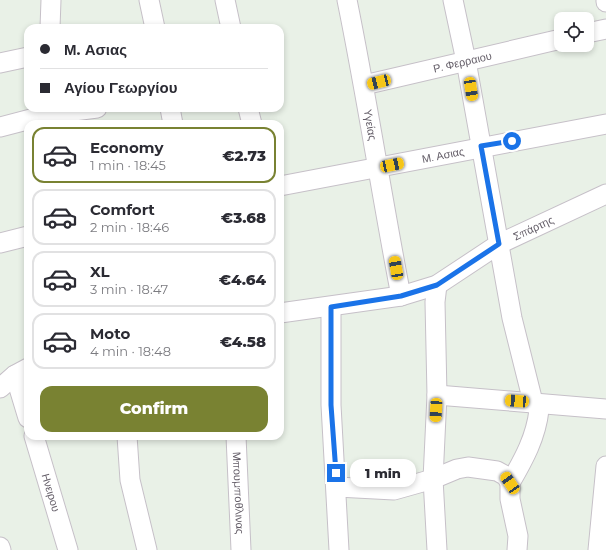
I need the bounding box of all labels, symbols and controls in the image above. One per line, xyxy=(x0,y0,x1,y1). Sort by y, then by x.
map controls xyxy=(554,12,594,52)
button: locate xyxy=(554,12,594,52)
text: Μ. Ασιας xyxy=(64,40,127,59)
street label: Ρ. Φερραιου xyxy=(432,48,493,76)
car xyxy=(366,73,392,91)
car xyxy=(463,76,479,102)
text: Αγίου Γεωργίου xyxy=(64,78,177,97)
street label: Υγείας xyxy=(361,108,380,141)
route start xyxy=(503,132,521,150)
icon: car xyxy=(42,137,78,173)
text: Economy xyxy=(90,138,163,157)
street label: Μ. Ασιας xyxy=(421,144,465,166)
text: €2.73 xyxy=(222,146,266,165)
text: 1 min · 18:45 xyxy=(90,157,166,173)
car xyxy=(379,157,405,173)
icon: car xyxy=(42,199,78,235)
text: Comfort xyxy=(90,200,155,219)
text: €3.68 xyxy=(221,208,266,227)
street label: Σπάρτης xyxy=(511,213,556,243)
text: 2 min · 18:46 xyxy=(90,219,169,235)
car xyxy=(388,255,404,281)
icon: car xyxy=(42,261,78,297)
text: XL xyxy=(90,262,109,281)
text: €4.64 xyxy=(219,270,266,289)
text: 3 min · 18:47 xyxy=(90,281,168,297)
icon: car xyxy=(42,323,78,359)
text: Moto xyxy=(90,324,130,343)
text: €4.58 xyxy=(220,332,266,351)
text: 4 min · 18:48 xyxy=(90,343,171,359)
button: Confirm xyxy=(40,386,268,432)
car xyxy=(505,394,529,408)
car xyxy=(429,398,443,422)
street label: Μπουμποθλινας xyxy=(230,451,247,534)
callout: 1 min xyxy=(350,459,416,487)
route end xyxy=(327,464,345,482)
text: 1 min xyxy=(365,465,401,481)
car xyxy=(498,470,522,496)
street label: Ηνειρου xyxy=(39,472,63,513)

